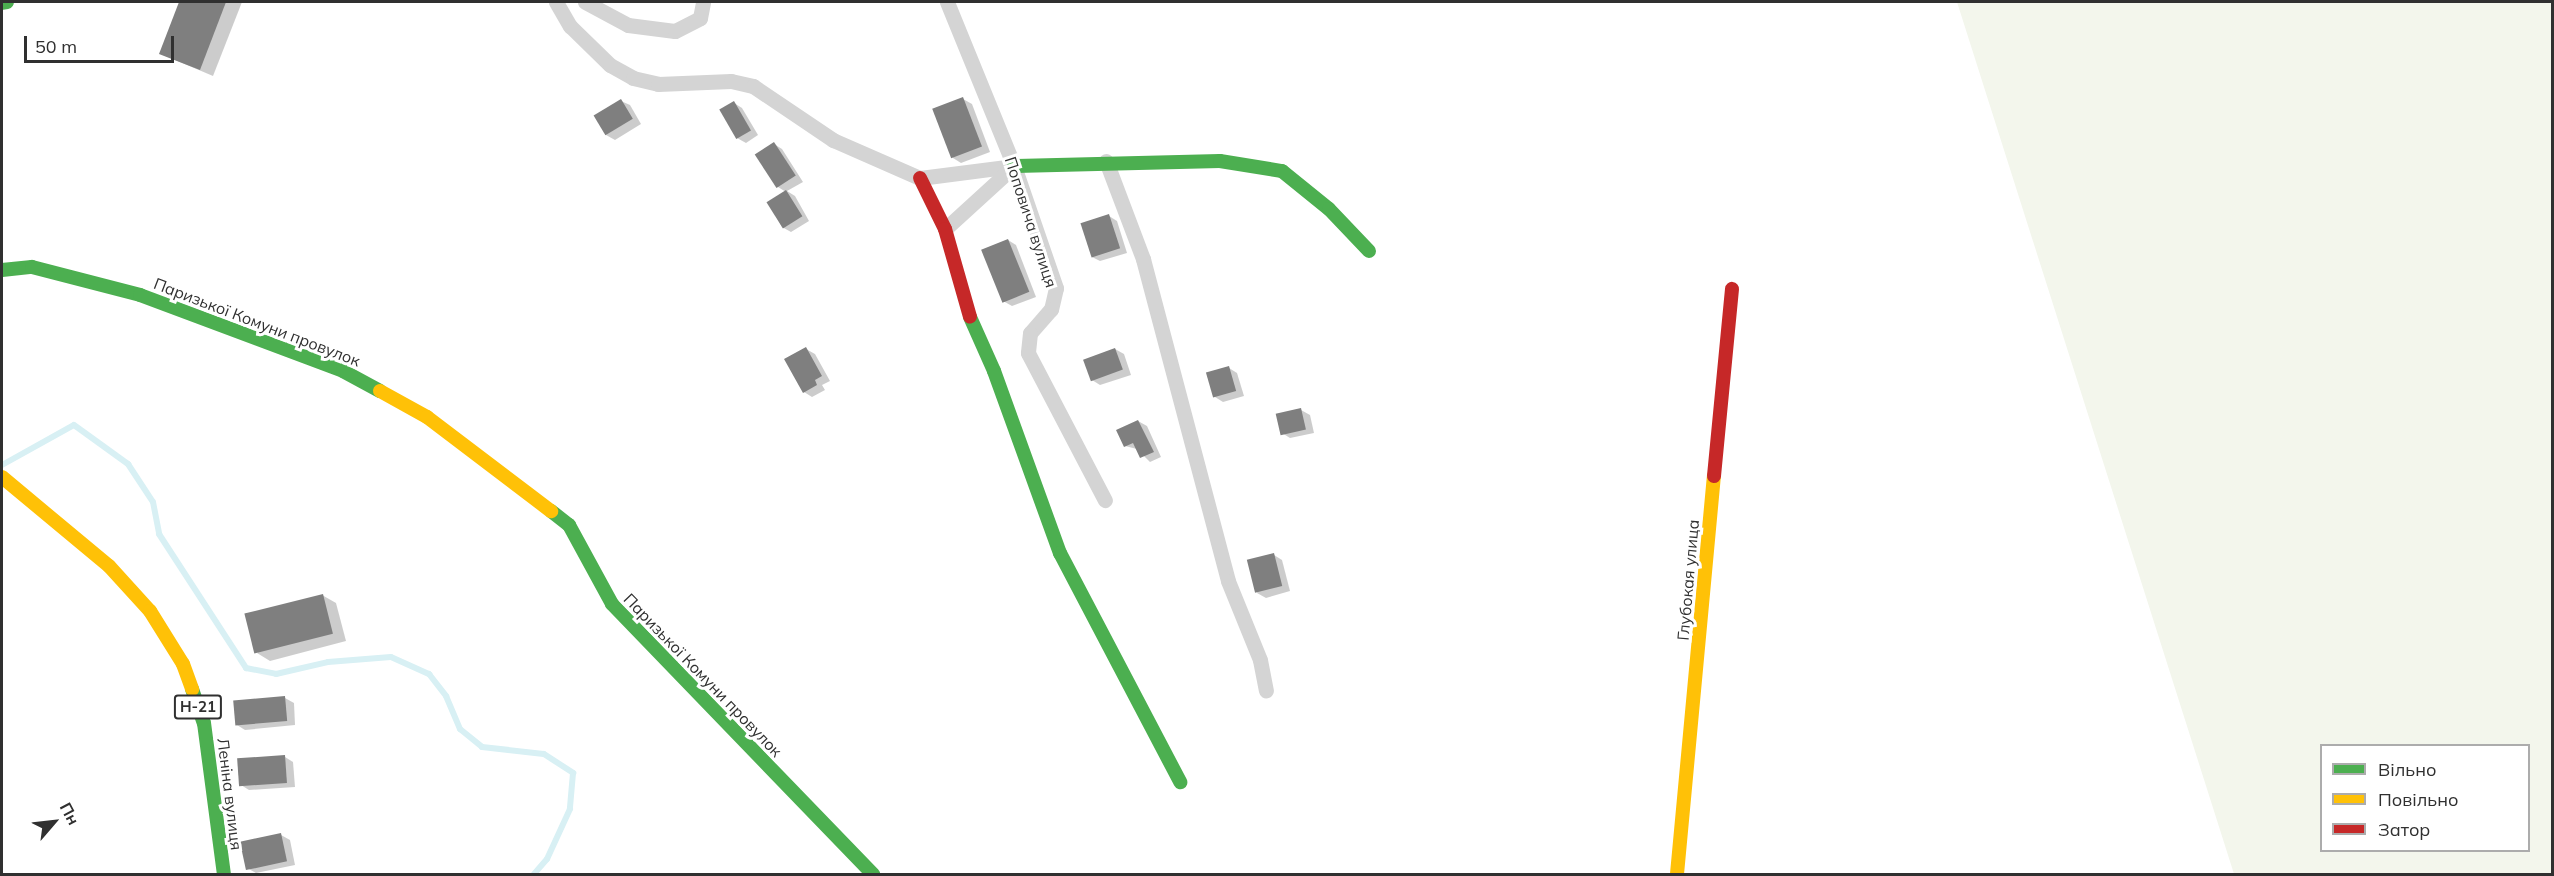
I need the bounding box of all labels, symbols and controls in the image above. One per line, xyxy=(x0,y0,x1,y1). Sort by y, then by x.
scale bar xyxy=(27,24,177,62)
text: 50 m xyxy=(35,35,77,58)
street label: Поповича вулиця xyxy=(1001,154,1061,290)
street label: Паризької Комуни провулок xyxy=(151,274,363,370)
street label: Глубокая улица xyxy=(1673,519,1703,641)
street label: Паризької Комуни провулок xyxy=(620,589,786,761)
road number: Н-21 xyxy=(172,695,224,719)
street label: Леніна вулиця xyxy=(214,737,246,851)
legend xyxy=(2320,744,2530,852)
text: Вільно xyxy=(2378,758,2436,781)
text: Повільно xyxy=(2378,788,2458,811)
north arrow xyxy=(24,792,84,852)
text: Пн xyxy=(56,799,84,828)
text: Затор xyxy=(2378,818,2430,841)

